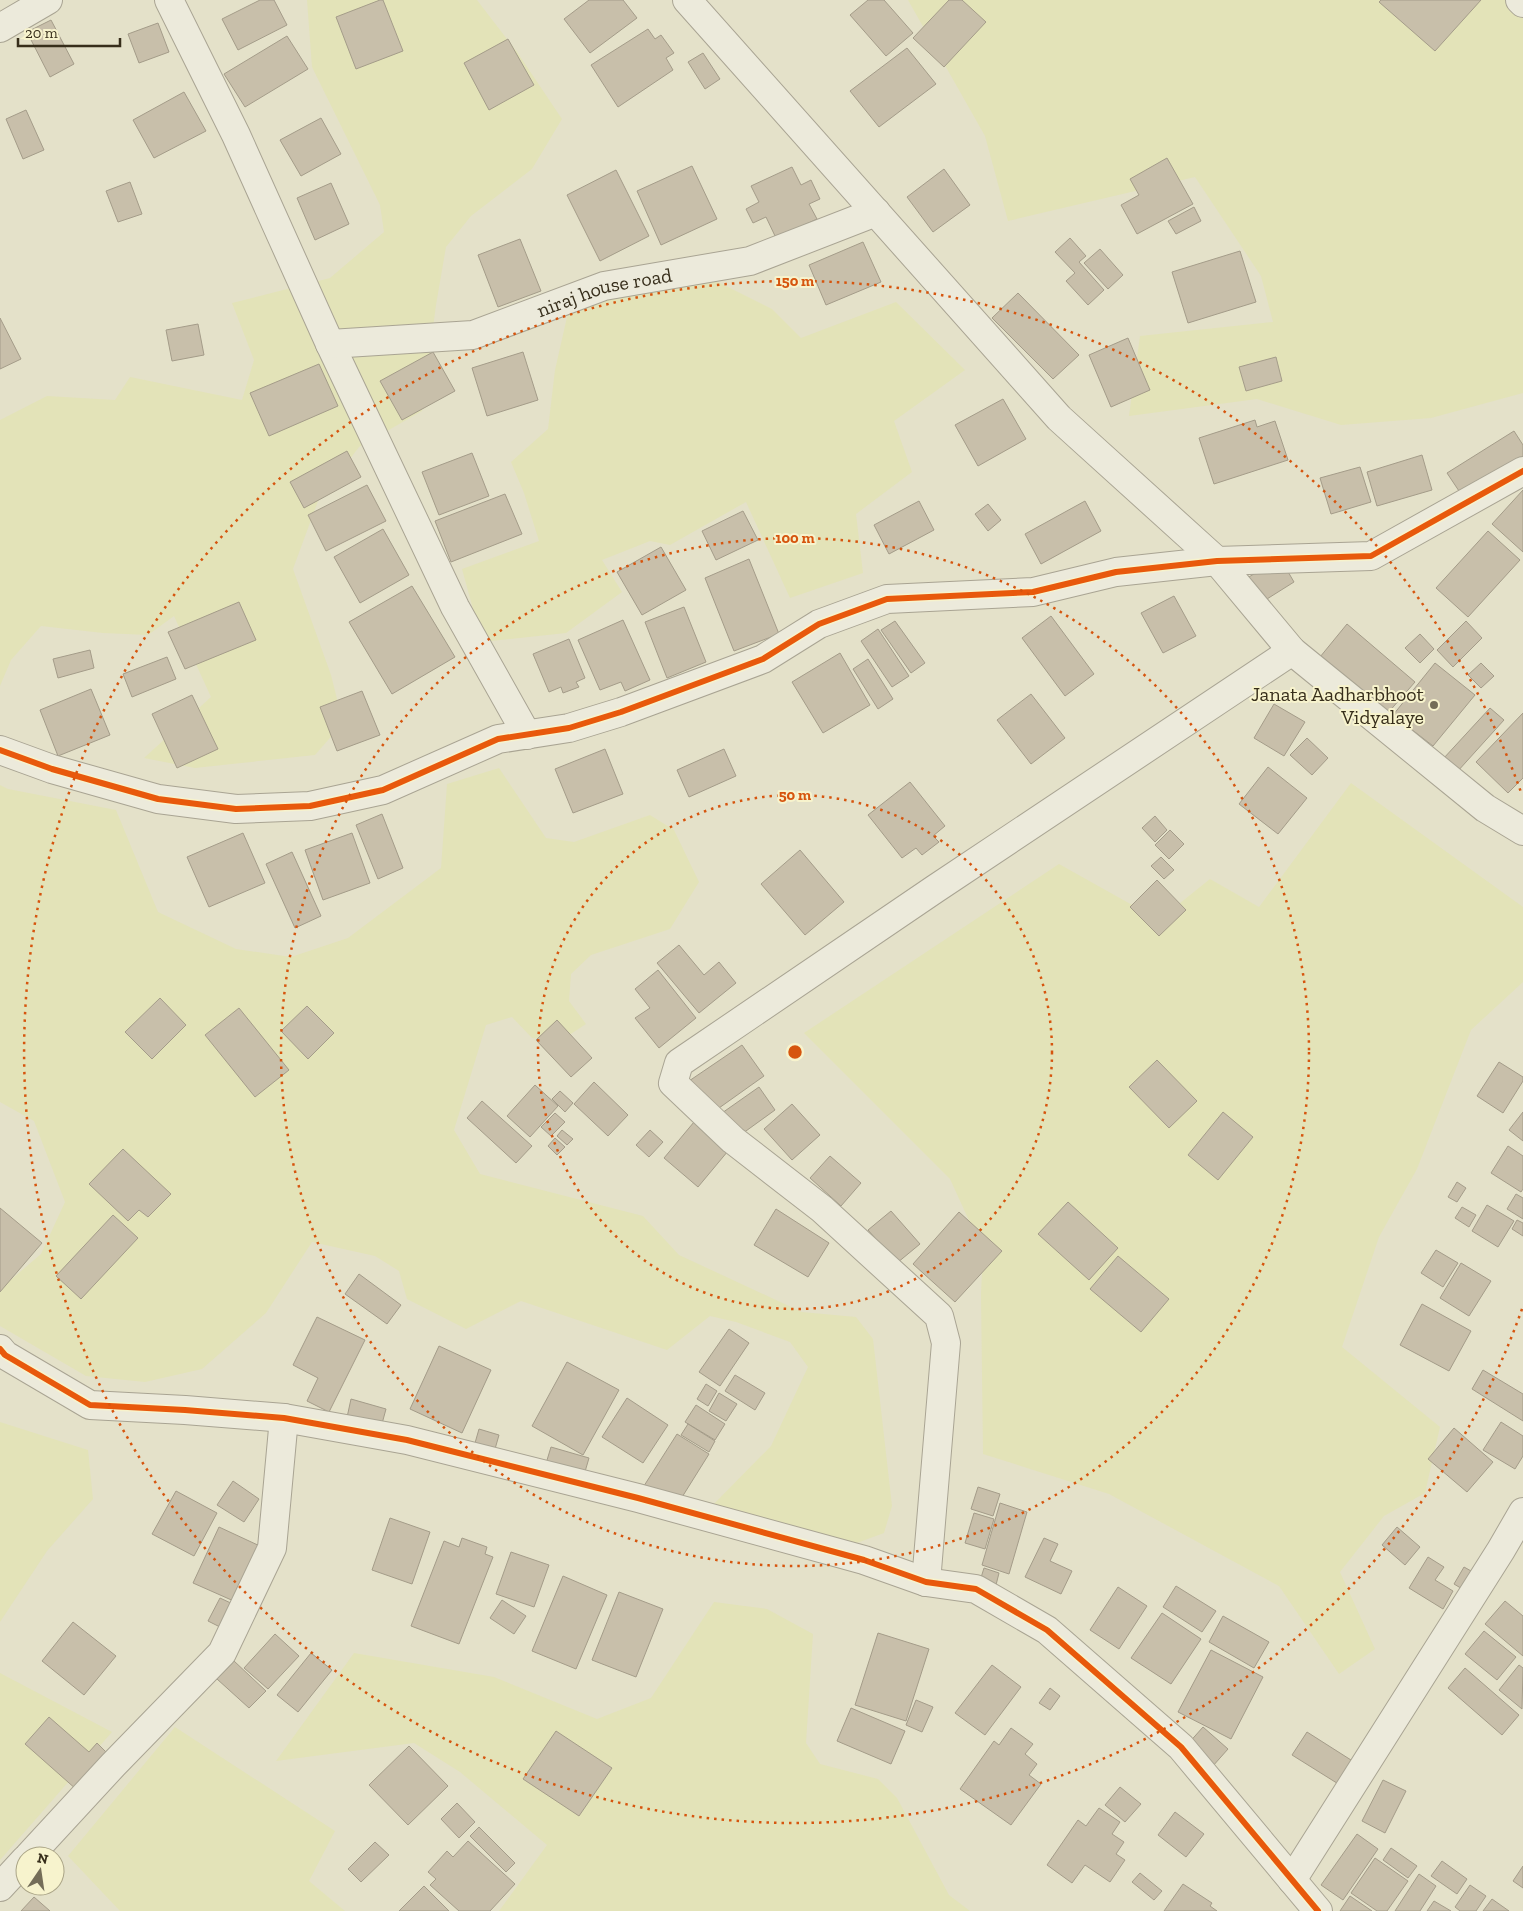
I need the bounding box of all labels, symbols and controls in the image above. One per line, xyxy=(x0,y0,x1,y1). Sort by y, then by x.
scale bar xyxy=(18,15,120,47)
text: 20 m xyxy=(25,24,58,42)
street label: niraj house road xyxy=(533,263,674,322)
text: 150 m xyxy=(776,272,814,290)
text: 100 m xyxy=(775,529,815,547)
place label: Janata Aadharbhoot Vidyalaye xyxy=(1251,682,1425,729)
marker: Janata Aadharbhoot Vidyalaye xyxy=(1428,699,1440,711)
text: 50 m xyxy=(779,786,811,804)
centre of rings xyxy=(786,1043,804,1061)
north arrow xyxy=(15,1846,65,1896)
text: N xyxy=(36,1849,50,1868)

